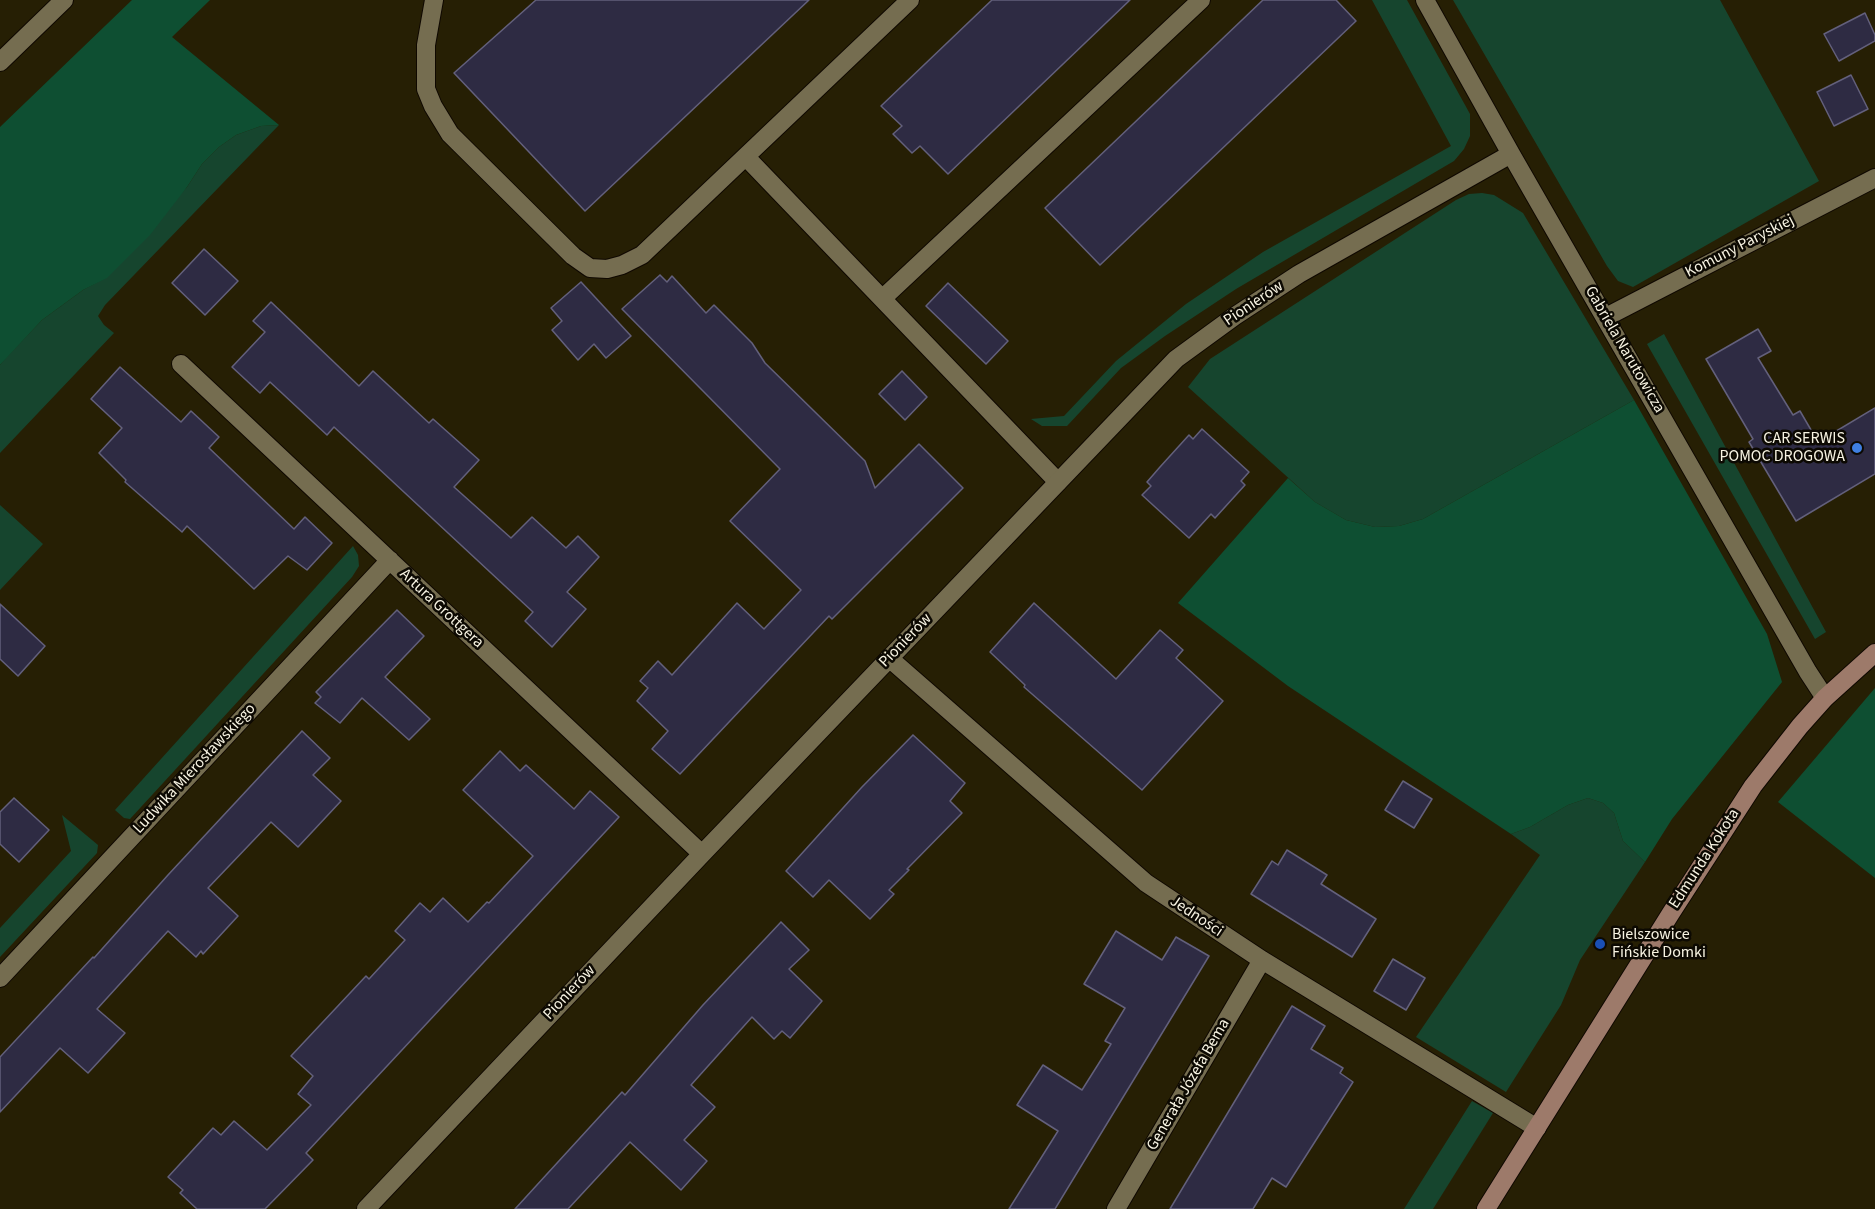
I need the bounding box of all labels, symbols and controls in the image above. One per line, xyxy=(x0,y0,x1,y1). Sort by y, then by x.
street label: Komuny Paryskiej xyxy=(1682,211,1798,283)
street label: Pionierów xyxy=(1221,277,1287,331)
street label: Gabriela Narutowicza xyxy=(1580,283,1668,417)
place label: CAR SERWIS POMOC DROGOWA xyxy=(1720,429,1845,467)
marker: CAR SERWIS POMOC DROGOWA xyxy=(1850,441,1864,455)
street label: Artura Grottgera xyxy=(395,565,487,653)
street label: Pionierów xyxy=(876,610,936,672)
street label: Ludwika Mierosławskiego xyxy=(130,700,260,838)
street label: Edmunda Kokota xyxy=(1666,806,1744,912)
street label: Jedności xyxy=(1166,892,1226,942)
place label: Bielszowice Fińskie Domki xyxy=(1612,925,1706,963)
marker: Bielszowice Fińskie Domki xyxy=(1593,937,1607,951)
street label: Pionierów xyxy=(540,962,600,1024)
street label: Generała Józefa Bema xyxy=(1143,1016,1235,1154)

